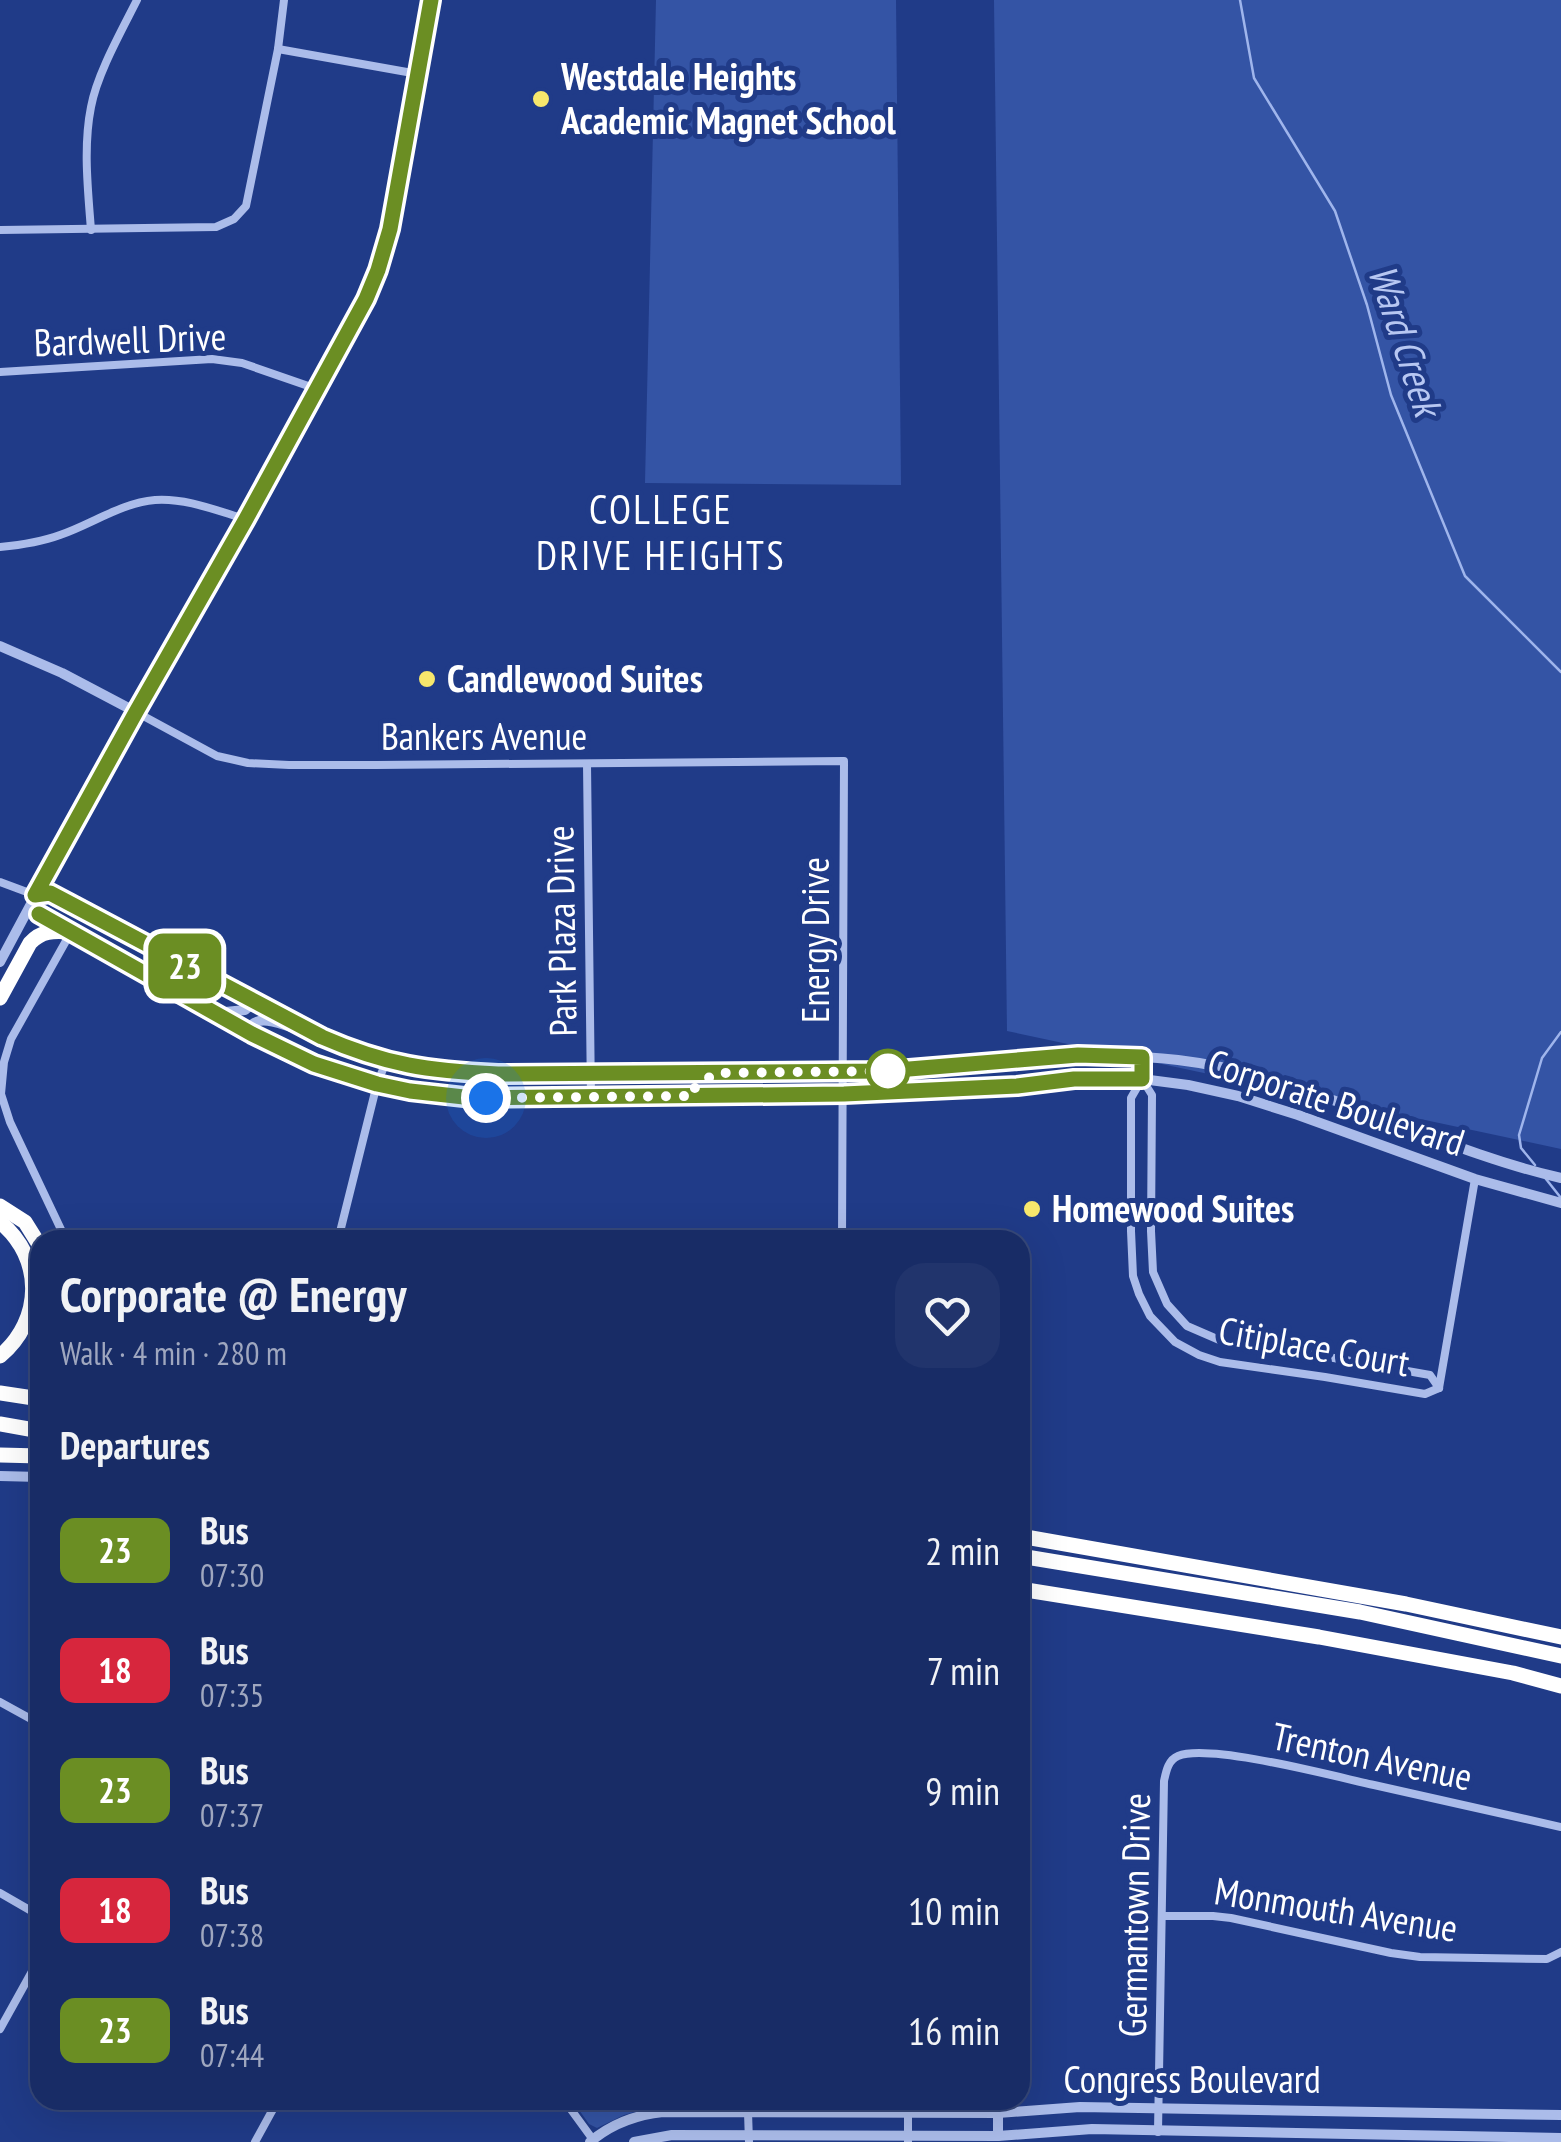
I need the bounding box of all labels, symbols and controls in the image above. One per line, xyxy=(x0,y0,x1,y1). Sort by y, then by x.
place label: Westdale Heights Academic Magnet School xyxy=(560,51,896,144)
marker: Westdale Heights Academic Magnet School xyxy=(530,88,552,110)
water label: Ward Creek xyxy=(1357,258,1456,426)
street label: Bardwell Drive xyxy=(33,311,227,366)
district label: COLLEGE DRIVE HEIGHTS xyxy=(536,483,786,581)
place label: Candlewood Suites xyxy=(447,653,703,702)
marker: Candlewood Suites xyxy=(416,668,438,690)
street label: Bankers Avenue xyxy=(381,711,587,760)
street label: Park Plaza Drive xyxy=(534,825,587,1037)
street label: Energy Drive xyxy=(790,857,839,1023)
line badge: 23 xyxy=(140,934,230,998)
text: 23 xyxy=(168,943,202,989)
street label: Corporate Boulevard xyxy=(1202,1037,1471,1166)
unlabelled marker xyxy=(867,1050,909,1092)
your location xyxy=(461,1073,511,1123)
place label: Homewood Suites xyxy=(1052,1183,1294,1232)
marker: Homewood Suites xyxy=(1021,1198,1043,1220)
text: Corporate @ Energy xyxy=(60,1263,406,1325)
button: heart xyxy=(895,1263,1000,1368)
street label: Citiplace Court xyxy=(1215,1305,1414,1386)
text: Walk · 4 min · 280 m xyxy=(60,1332,287,1374)
text: Departures xyxy=(60,1420,210,1469)
text: Bus xyxy=(200,1505,249,1554)
text: 2 min xyxy=(925,1526,1000,1575)
text: 23 xyxy=(98,1527,132,1573)
text: 07:30 xyxy=(200,1554,264,1596)
text: Bus xyxy=(200,1625,249,1674)
text: 7 min xyxy=(927,1646,1000,1695)
text: 18 xyxy=(98,1647,132,1693)
text: 07:35 xyxy=(200,1674,264,1716)
street label: Trenton Avenue xyxy=(1268,1710,1477,1801)
text: Bus xyxy=(200,1745,249,1794)
text: 9 min xyxy=(925,1766,1000,1815)
text: 23 xyxy=(98,1767,132,1813)
street label: Germantown Drive xyxy=(1107,1793,1160,2037)
text: 07:37 xyxy=(200,1794,264,1836)
text: Bus xyxy=(200,1865,249,1914)
street label: Monmouth Avenue xyxy=(1211,1865,1461,1952)
text: 10 min xyxy=(908,1886,1000,1935)
text: 18 xyxy=(98,1887,132,1933)
text: 07:38 xyxy=(200,1914,264,1956)
text: Bus xyxy=(200,1985,249,2034)
text: 16 min xyxy=(908,2006,1000,2055)
text: 23 xyxy=(98,2007,132,2053)
text: 07:44 xyxy=(200,2034,264,2076)
street label: Congress Boulevard xyxy=(1063,2054,1321,2103)

